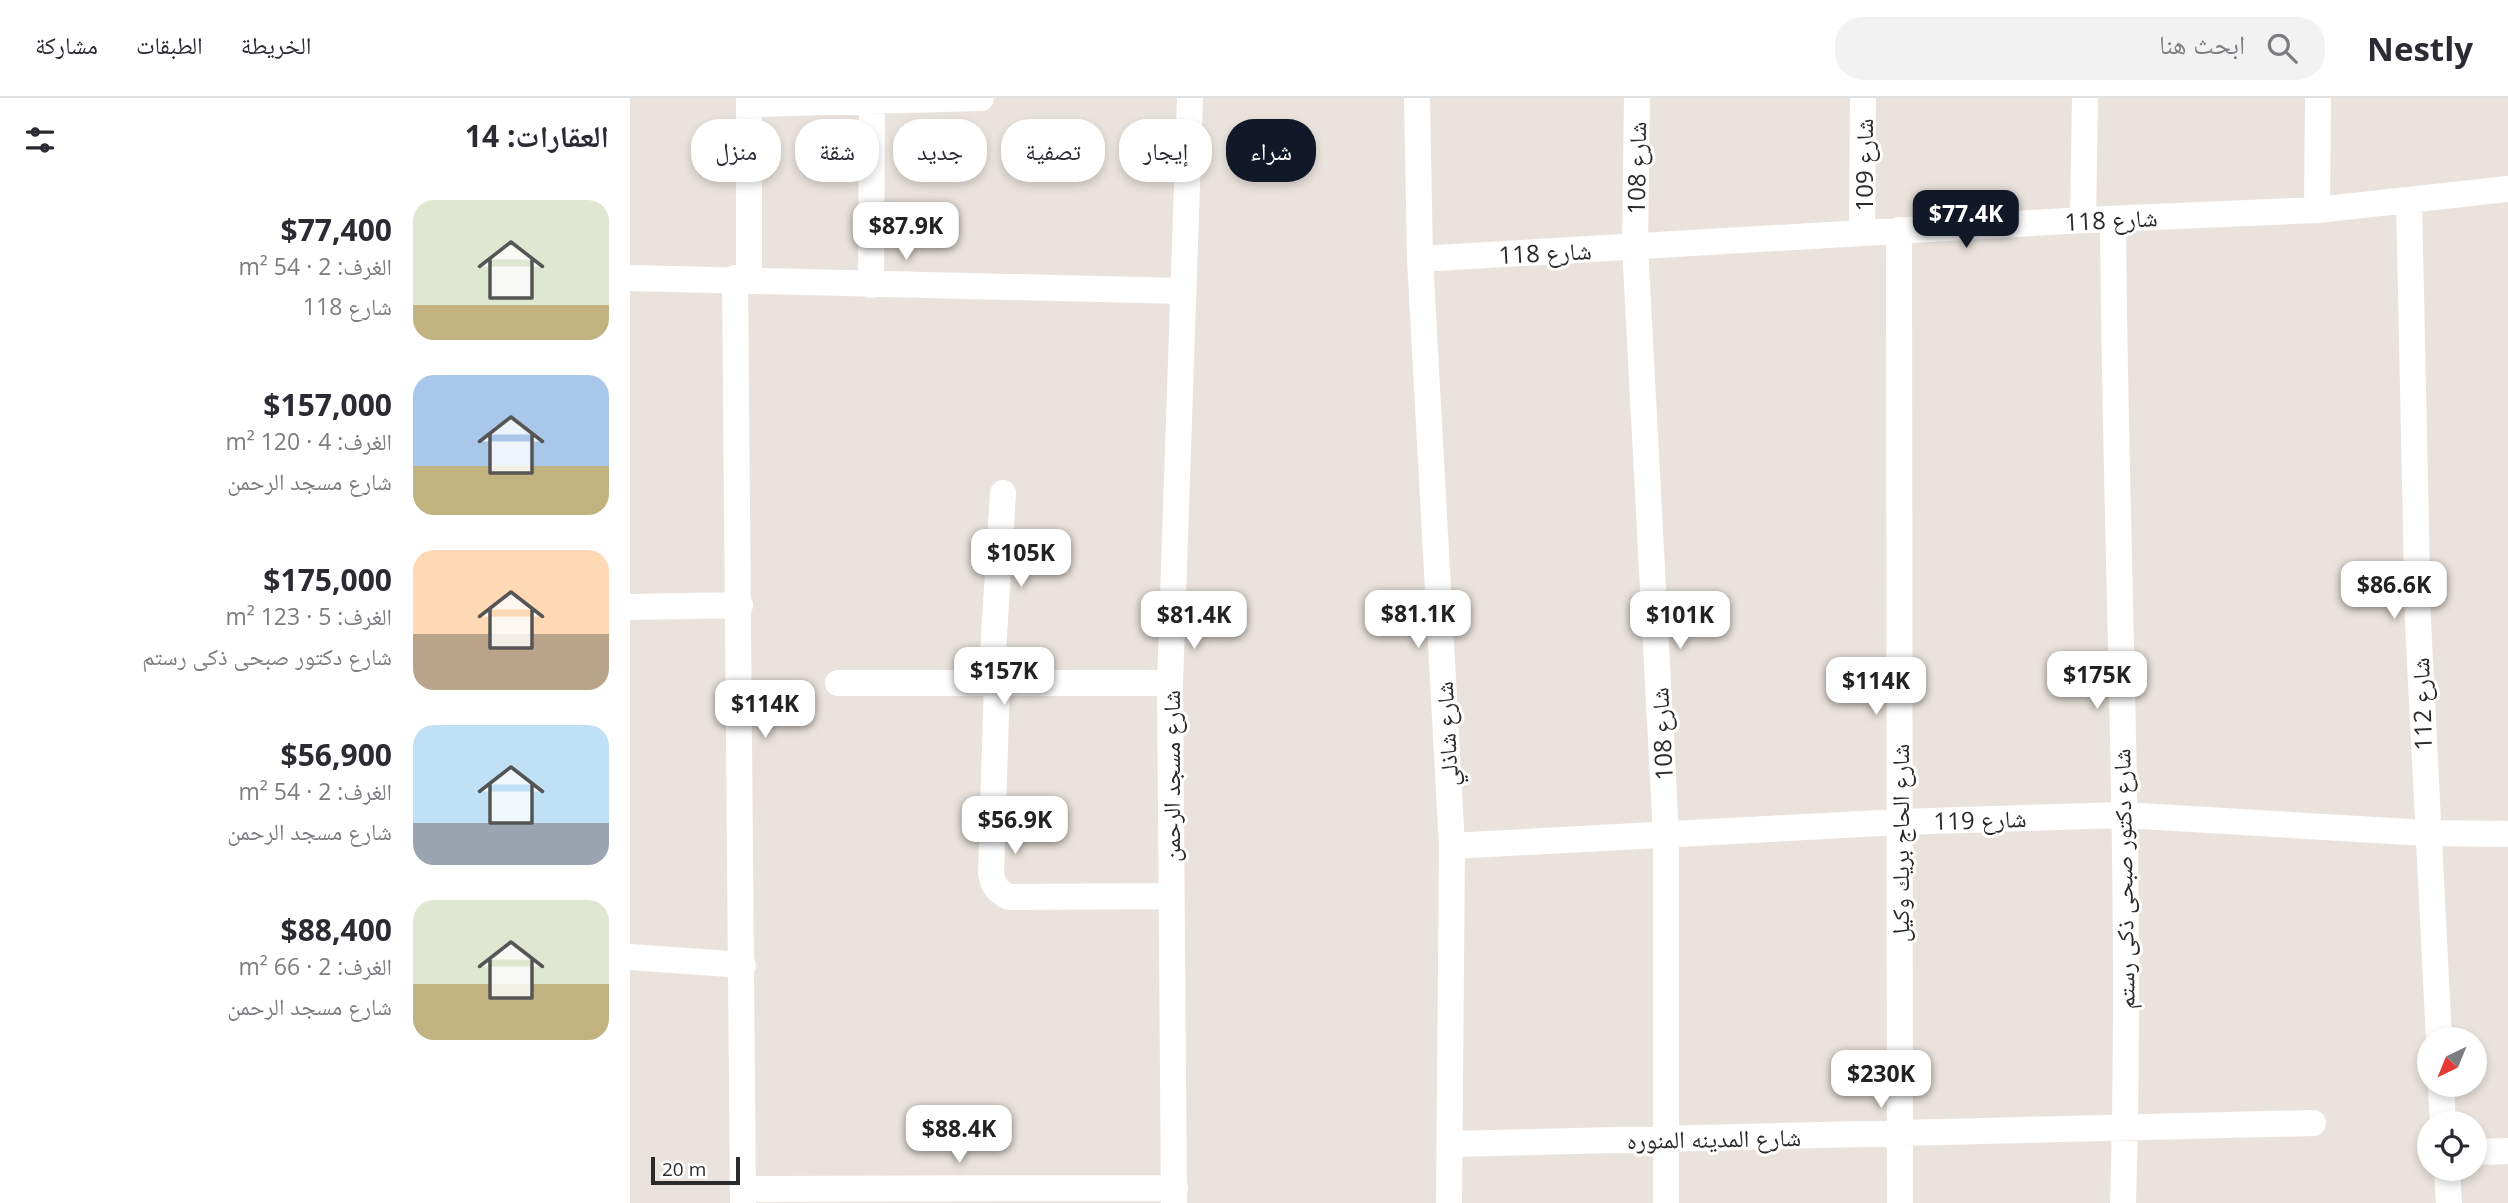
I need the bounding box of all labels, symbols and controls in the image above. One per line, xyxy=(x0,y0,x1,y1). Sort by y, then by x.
search box xyxy=(1835,17,2325,80)
text: ابحث هنا xyxy=(2159,26,2245,62)
text: Nestly xyxy=(2367,26,2473,71)
text: مشاركة xyxy=(35,28,98,61)
text: الطبقات xyxy=(136,28,203,61)
text: الخريطة xyxy=(241,28,311,61)
icon: search xyxy=(2263,29,2301,67)
text: العقارات: 14 xyxy=(465,115,609,156)
street label: شارع 109 xyxy=(1847,118,1880,212)
chip: منزل xyxy=(691,119,781,182)
chip: شقة xyxy=(795,119,879,182)
chip: جديد xyxy=(893,119,987,182)
chip: تصفية xyxy=(1001,119,1105,182)
chip: إيجار xyxy=(1119,119,1212,182)
chip: شراء xyxy=(1226,119,1316,182)
icon: filters xyxy=(21,121,59,159)
street label: شارع 108 xyxy=(1619,121,1653,215)
pin: $77.4K xyxy=(1909,190,2023,250)
text: $77.4K xyxy=(1929,197,2003,229)
street label: شارع 118 xyxy=(2064,200,2158,238)
pin: $87.9K xyxy=(849,202,963,262)
text: $77,400 xyxy=(281,209,392,250)
text: $87.9K xyxy=(869,209,943,241)
icon: home xyxy=(469,228,553,312)
street label: شارع 118 xyxy=(1498,233,1592,271)
text: الغرف: 2 · 54 m² xyxy=(239,250,392,282)
text: شارع 118 xyxy=(303,290,392,322)
text: $157,000 xyxy=(263,384,392,425)
icon: home xyxy=(469,403,553,487)
text: الغرف: 4 · 120 m² xyxy=(225,425,392,457)
text: شارع مسجد الرحمن xyxy=(227,465,392,497)
pin: $105K xyxy=(972,530,1070,589)
text: $105K xyxy=(987,536,1055,568)
text: $175,000 xyxy=(263,559,392,600)
pin: $86.6K xyxy=(2337,561,2451,621)
text: $86.6K xyxy=(2357,568,2431,600)
icon: home xyxy=(469,578,553,662)
pin: $81.1K xyxy=(1361,590,1475,650)
pin: $81.4K xyxy=(1137,592,1251,651)
pin: $101K xyxy=(1631,592,1729,651)
text: $81.1K xyxy=(1381,597,1455,629)
text: $81.4K xyxy=(1157,598,1231,630)
text: $101K xyxy=(1646,598,1714,630)
text: الغرف: 5 · 123 m² xyxy=(225,600,392,632)
text: شارع دكتور صبحى ذكى رستم xyxy=(142,640,392,672)
pin: $157K xyxy=(955,648,1053,707)
pin: $175K xyxy=(2048,652,2146,711)
text: $157K xyxy=(970,654,1038,686)
street label: شارع 112 xyxy=(2403,657,2439,751)
pin: $114K xyxy=(1827,658,1925,717)
text: $175K xyxy=(2063,658,2131,690)
text: $114K xyxy=(1842,664,1910,696)
pin: $114K xyxy=(716,680,814,740)
street label: شارع شاذلي xyxy=(1427,680,1469,787)
text: $114K xyxy=(731,687,799,719)
street label: شارع 108 xyxy=(1642,687,1680,781)
street label: شارع مسجد الرحمن xyxy=(1154,690,1187,862)
text: $56,900 xyxy=(281,734,392,775)
street label: شارع الحاج بريك وكيل xyxy=(1883,744,1916,942)
street label: شارع دكتور صبحى ذكى رستم xyxy=(2104,748,2143,1010)
icon: home xyxy=(469,753,553,837)
text: الغرف: 2 · 54 m² xyxy=(239,775,392,807)
pin: $56.9K xyxy=(958,796,1072,856)
street label: شارع 119 xyxy=(1933,801,2027,837)
text: $56.9K xyxy=(978,803,1052,835)
text: شارع مسجد الرحمن xyxy=(227,815,392,847)
text: $88,400 xyxy=(281,909,392,950)
icon: home xyxy=(469,928,553,1012)
text: الغرف: 2 · 66 m² xyxy=(239,950,392,982)
text: شارع مسجد الرحمن xyxy=(227,990,392,1022)
north arrow xyxy=(2417,1027,2487,1097)
map controls xyxy=(2417,1027,2487,1181)
pin: $230K xyxy=(1832,1051,1930,1110)
text: $230K xyxy=(1847,1057,1915,1089)
pin: $88.4K xyxy=(902,1105,1016,1165)
button: locate xyxy=(2417,1111,2487,1181)
text: $88.4K xyxy=(922,1112,996,1144)
street label: شارع المدينه المنوره xyxy=(1627,1120,1801,1156)
scale bar xyxy=(651,1154,740,1186)
text: 20 m xyxy=(662,1156,706,1182)

